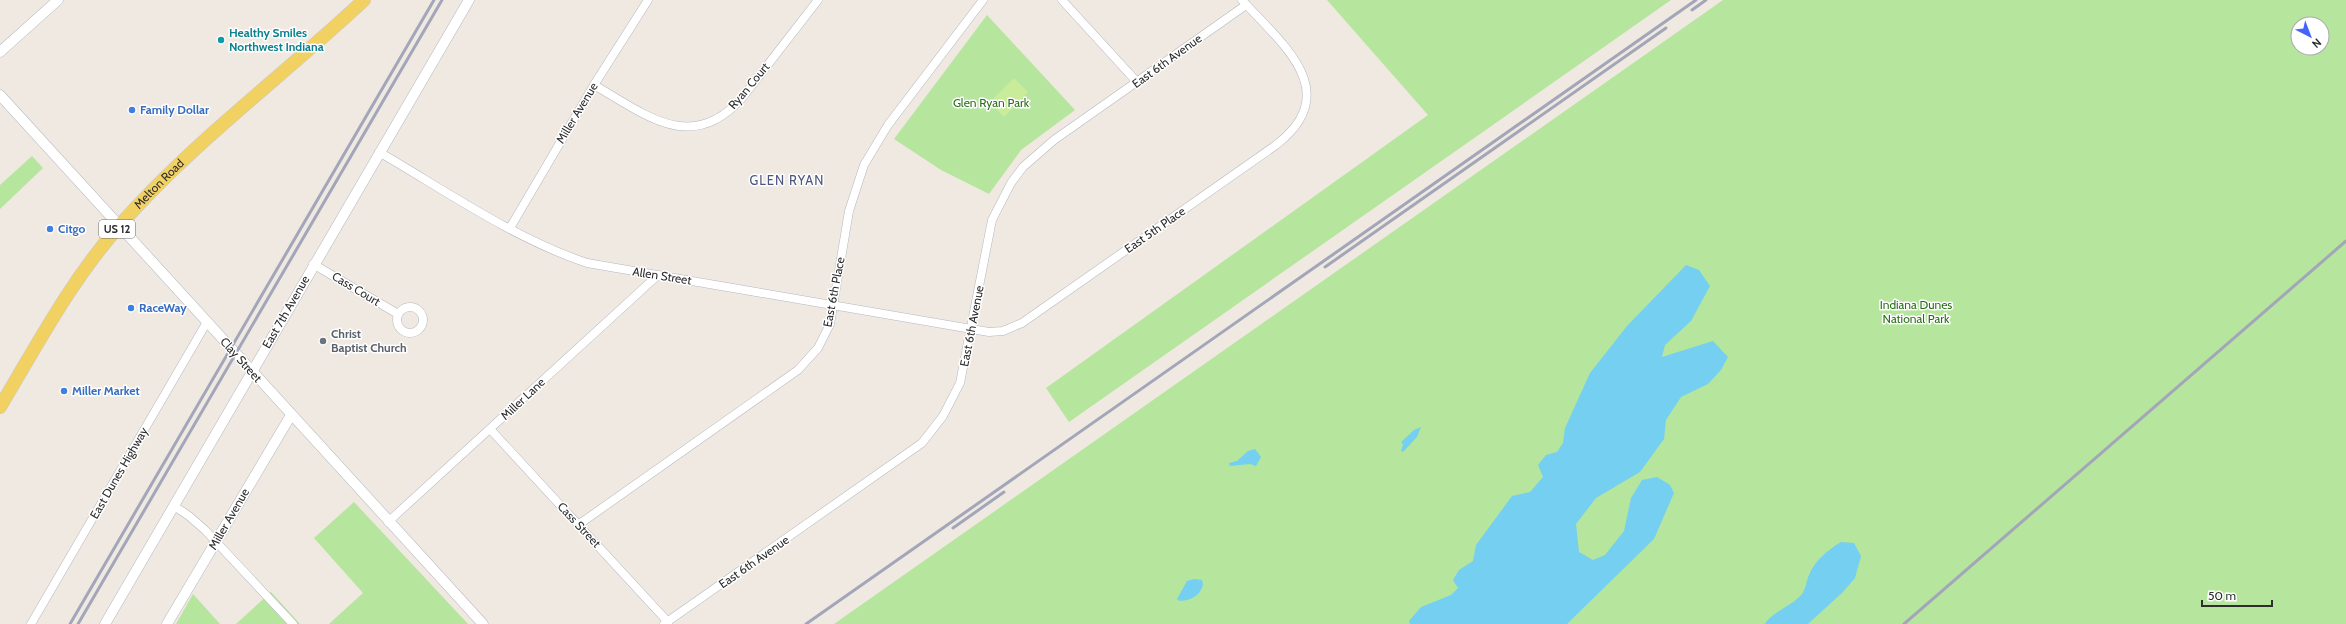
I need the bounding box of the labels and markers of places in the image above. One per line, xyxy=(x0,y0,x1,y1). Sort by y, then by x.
place label: Healthy Smiles Northwest Indiana xyxy=(229,25,324,54)
marker: Healthy Smiles Northwest Indiana xyxy=(216,35,226,45)
place label: Family Dollar xyxy=(140,102,209,117)
marker: Family Dollar xyxy=(127,105,137,115)
place label: Citgo xyxy=(58,221,86,236)
marker: Citgo xyxy=(45,224,55,234)
place label: RaceWay xyxy=(139,300,187,315)
marker: RaceWay xyxy=(126,303,136,313)
place label: Christ Baptist Church xyxy=(331,326,407,355)
marker: Christ Baptist Church xyxy=(318,336,328,346)
place label: Miller Market xyxy=(72,383,140,398)
marker: Miller Market xyxy=(59,386,69,396)

